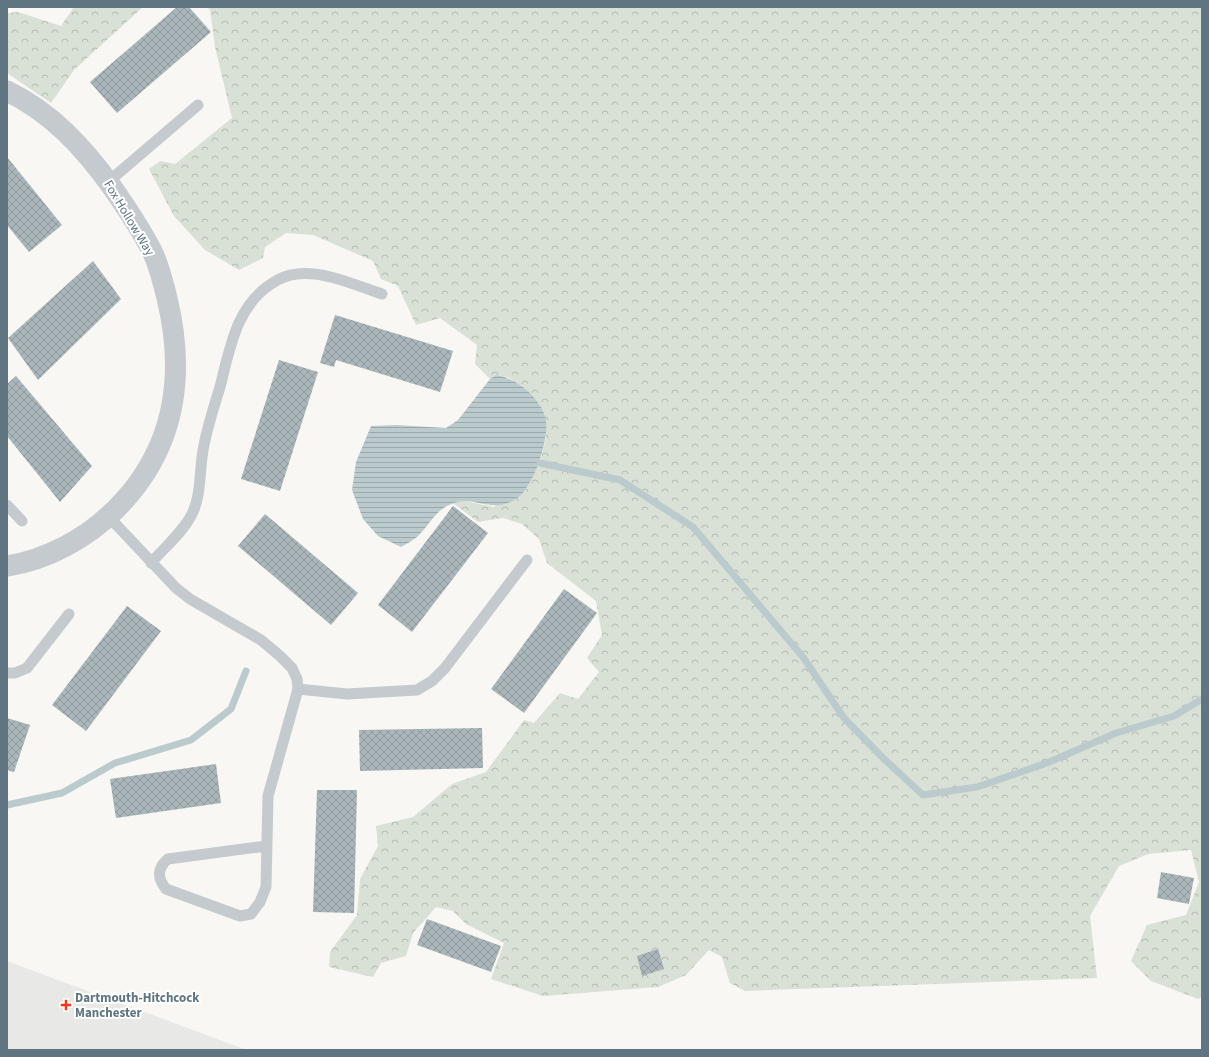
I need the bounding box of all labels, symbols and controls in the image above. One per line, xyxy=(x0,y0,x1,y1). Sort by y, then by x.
street label: Fox Hollow Way xyxy=(99,177,159,259)
place label: Dartmouth-Hitchcock Manchester xyxy=(75,989,200,1022)
marker: Dartmouth-Hitchcock Manchester xyxy=(60,999,72,1011)

